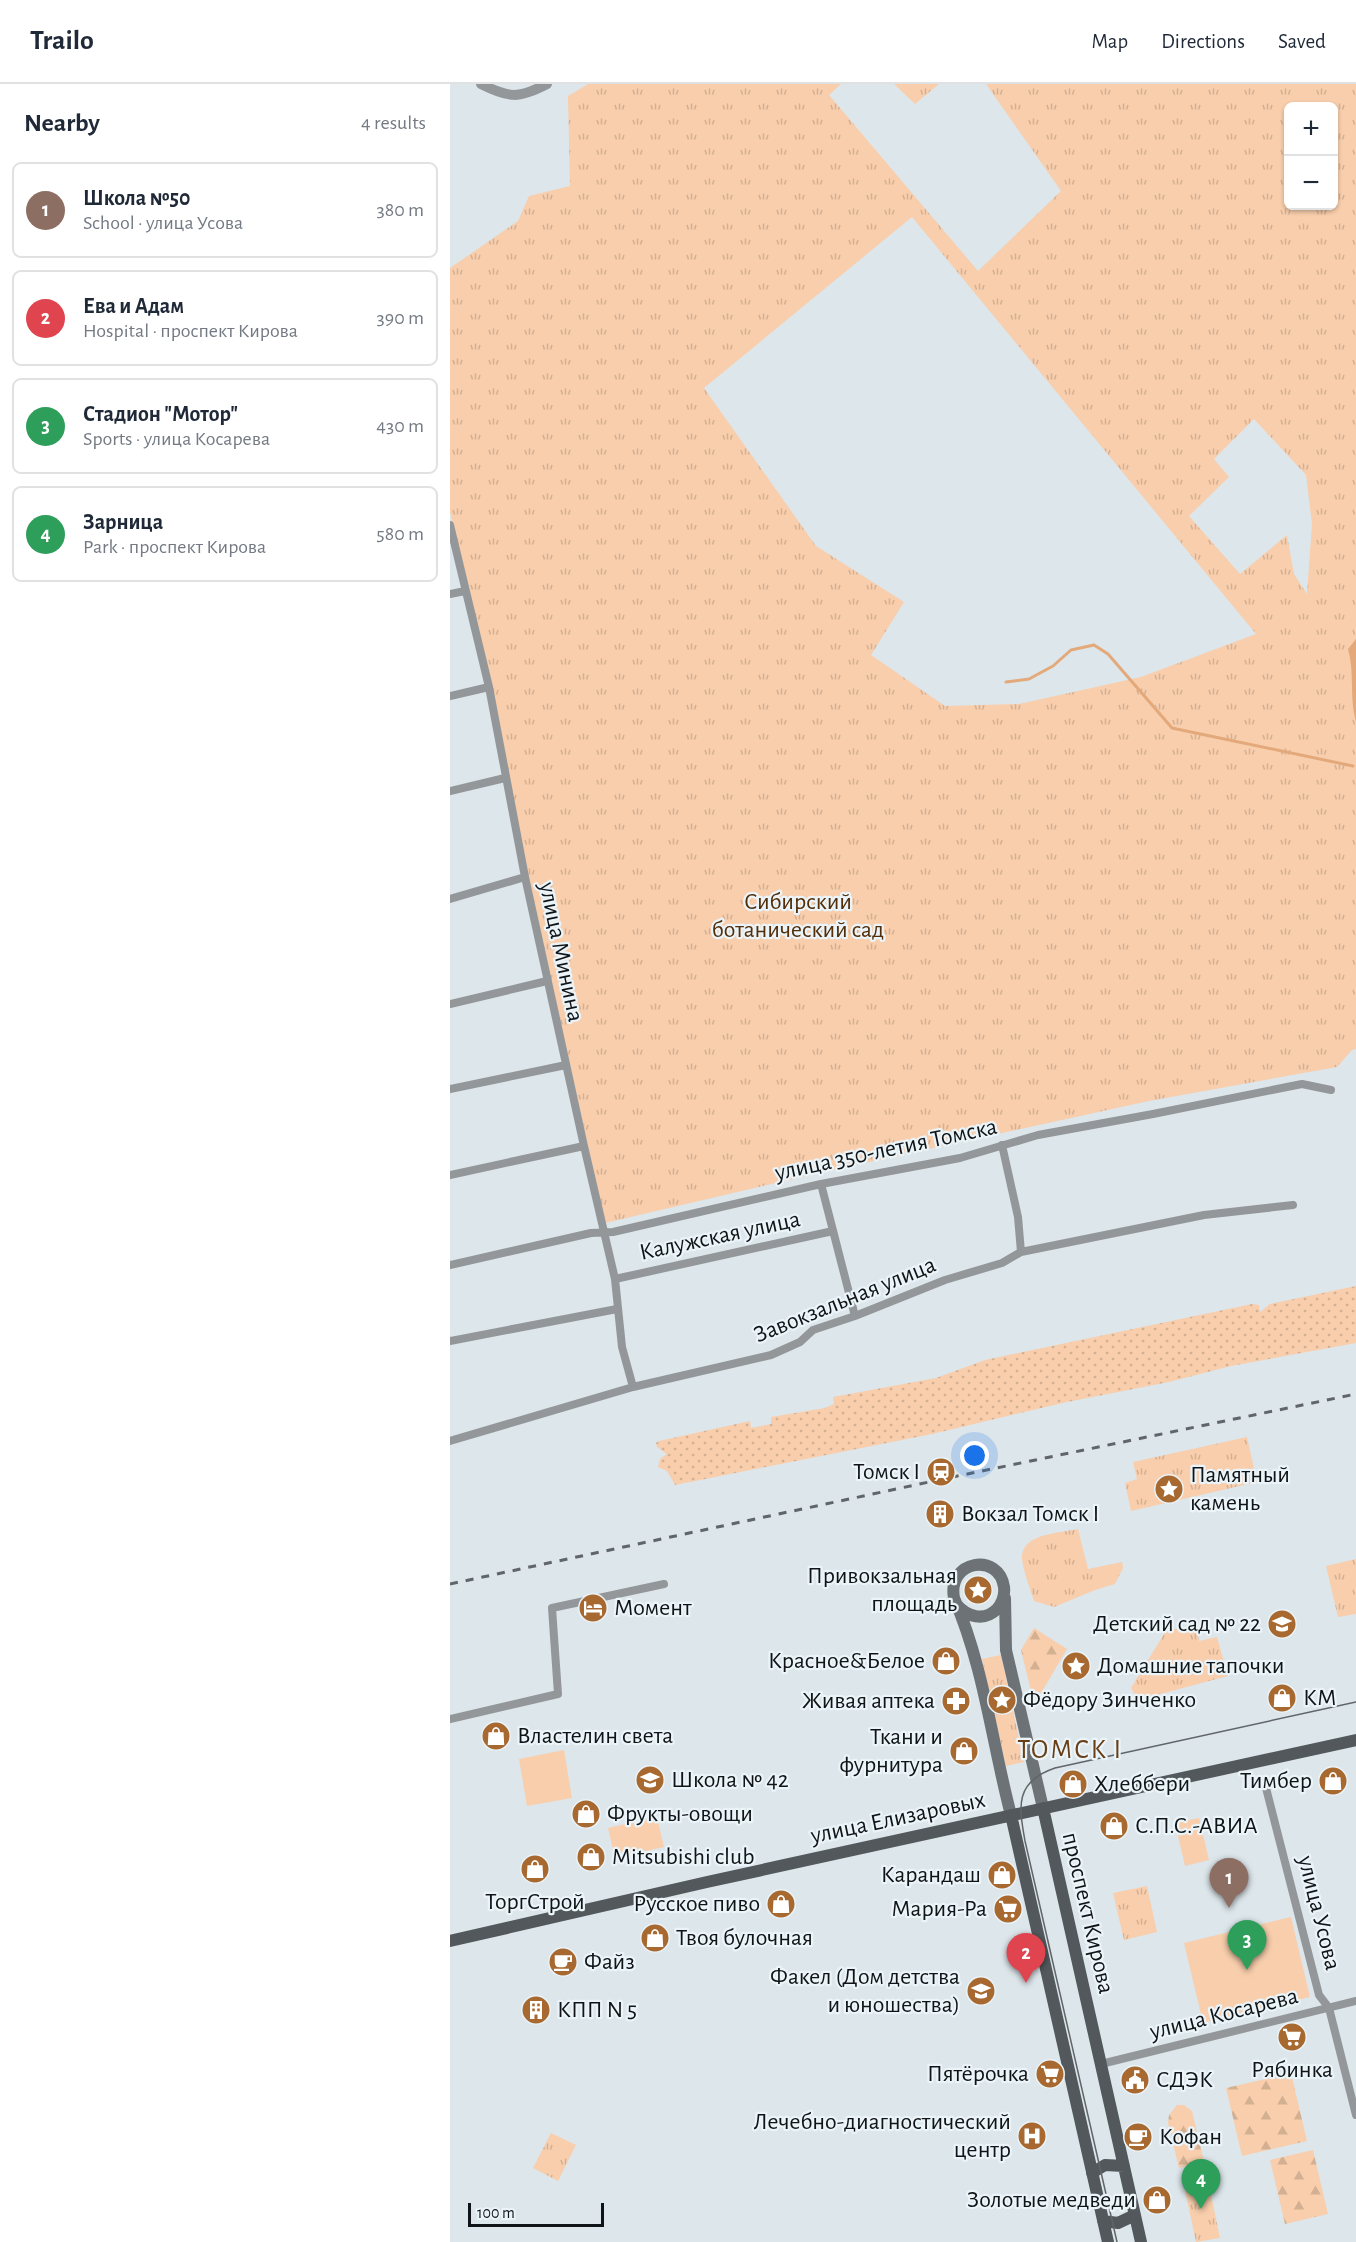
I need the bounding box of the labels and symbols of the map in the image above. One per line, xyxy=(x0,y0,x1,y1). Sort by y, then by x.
street label: улица Минина xyxy=(534,879,587,1024)
park label: Сибирский ботанический сад xyxy=(712,890,884,942)
street label: улица 350-летия Томска xyxy=(772,1115,999,1185)
street label: Калужская улица xyxy=(637,1207,803,1265)
street label: Завокзальная улица xyxy=(751,1253,939,1347)
your location xyxy=(960,1441,989,1470)
station icon: Томск I xyxy=(925,1456,957,1488)
place label: Томск I xyxy=(853,1460,920,1484)
place label: Памятный камень xyxy=(1190,1463,1290,1515)
place icon: Памятный камень xyxy=(1153,1473,1185,1505)
building icon: Вокзал Томск I xyxy=(924,1498,956,1530)
place label: Вокзал Томск I xyxy=(961,1502,1099,1526)
place label: Привокзальная площадь xyxy=(807,1564,957,1616)
place icon: Привокзальная площадь xyxy=(962,1574,994,1606)
hotel icon: Момент xyxy=(577,1592,609,1624)
place label: Момент xyxy=(614,1596,692,1620)
school or university icon: Детский сад № 22 xyxy=(1266,1608,1298,1640)
place label: Детский сад № 22 xyxy=(1093,1612,1261,1636)
shop icon: Красное&Белое xyxy=(930,1645,962,1677)
place label: Красное&Белое xyxy=(768,1649,925,1673)
place icon: Домашние тапочки xyxy=(1060,1650,1092,1682)
place label: Домашние тапочки xyxy=(1097,1654,1285,1678)
shop icon: КМ xyxy=(1266,1682,1298,1714)
place icon: Фёдору Зинченко xyxy=(986,1684,1018,1716)
pharmacy icon: Живая аптека xyxy=(940,1685,972,1717)
place label: КМ xyxy=(1303,1686,1337,1710)
place label: Фёдору Зинченко xyxy=(1023,1688,1196,1712)
place label: Живая аптека xyxy=(802,1689,935,1713)
shop icon: Властелин света xyxy=(480,1720,512,1752)
place label: Властелин света xyxy=(517,1724,673,1748)
place label: Ткани и фурнитура xyxy=(840,1725,943,1777)
shop icon: Ткани и фурнитура xyxy=(948,1735,980,1767)
district label: ТОМСК I xyxy=(1017,1736,1123,1763)
school or university icon: Школа № 42 xyxy=(634,1764,666,1796)
shop icon: Тимбер xyxy=(1317,1765,1349,1797)
place label: Школа № 42 xyxy=(671,1768,789,1792)
shop icon: Хлеббери xyxy=(1057,1768,1089,1800)
place label: Тимбер xyxy=(1240,1769,1312,1793)
place label: Хлеббери xyxy=(1094,1772,1190,1796)
street label: улица Елизаровых xyxy=(808,1788,988,1848)
shop icon: Фрукты-овощи xyxy=(570,1798,602,1830)
place label: Фрукты-овощи xyxy=(607,1802,753,1826)
shop icon: С.П.С.-АВИА xyxy=(1098,1810,1130,1842)
place label: С.П.С.-АВИА xyxy=(1135,1814,1258,1838)
street label: проспект Кирова xyxy=(1058,1830,1118,1996)
shop icon: Mitsubishi club xyxy=(575,1841,607,1873)
place label: Mitsubishi club xyxy=(612,1845,755,1869)
street label: улица Усова xyxy=(1293,1852,1345,1973)
shop icon: ТоргСтрой xyxy=(519,1853,551,1885)
pin: 1 xyxy=(1210,1858,1248,1908)
shop icon: Карандаш xyxy=(986,1859,1018,1891)
place label: Карандаш xyxy=(881,1863,981,1887)
shop icon: Русское пиво xyxy=(765,1888,797,1920)
place label: ТоргСтрой xyxy=(485,1890,585,1914)
place label: Русское пиво xyxy=(633,1892,760,1916)
supermarket icon: Мария-Ра xyxy=(992,1893,1024,1925)
place label: Мария-Ра xyxy=(891,1897,987,1921)
pin: 3 xyxy=(1228,1920,1266,1970)
shop icon: Твоя булочная xyxy=(639,1922,671,1954)
place label: Твоя булочная xyxy=(676,1926,813,1950)
pin: 2 xyxy=(1006,1934,1046,1983)
cafe icon: Файз xyxy=(547,1946,579,1978)
place label: Файз xyxy=(584,1950,635,1974)
place label: Факел (Дом детства и юношества) xyxy=(770,1965,960,2017)
school or university icon: Факел (Дом детства и юношества) xyxy=(965,1975,997,2007)
street label: улица Косарева xyxy=(1146,1984,1301,2044)
building icon: КПП N 5 xyxy=(520,1994,552,2026)
place label: КПП N 5 xyxy=(557,1998,637,2022)
supermarket icon: Рябинка xyxy=(1276,2021,1308,2053)
supermarket icon: Пятёрочка xyxy=(1034,2058,1066,2090)
place label: Рябинка xyxy=(1251,2058,1333,2082)
place label: Пятёрочка xyxy=(927,2062,1029,2086)
public building icon: СДЭК xyxy=(1119,2064,1151,2096)
place label: СДЭК xyxy=(1156,2068,1213,2092)
place label: Лечебно-диагностический центр xyxy=(754,2110,1011,2162)
hospital icon: Лечебно-диагностический центр xyxy=(1016,2120,1048,2152)
cafe icon: Кофан xyxy=(1122,2121,1154,2153)
place label: Кофан xyxy=(1159,2125,1222,2149)
pin: 4 xyxy=(1182,2160,1221,2209)
shop icon: Золотые медведи xyxy=(1141,2184,1173,2216)
place label: Золотые медведи xyxy=(967,2188,1136,2212)
scale bar xyxy=(468,2200,604,2228)

